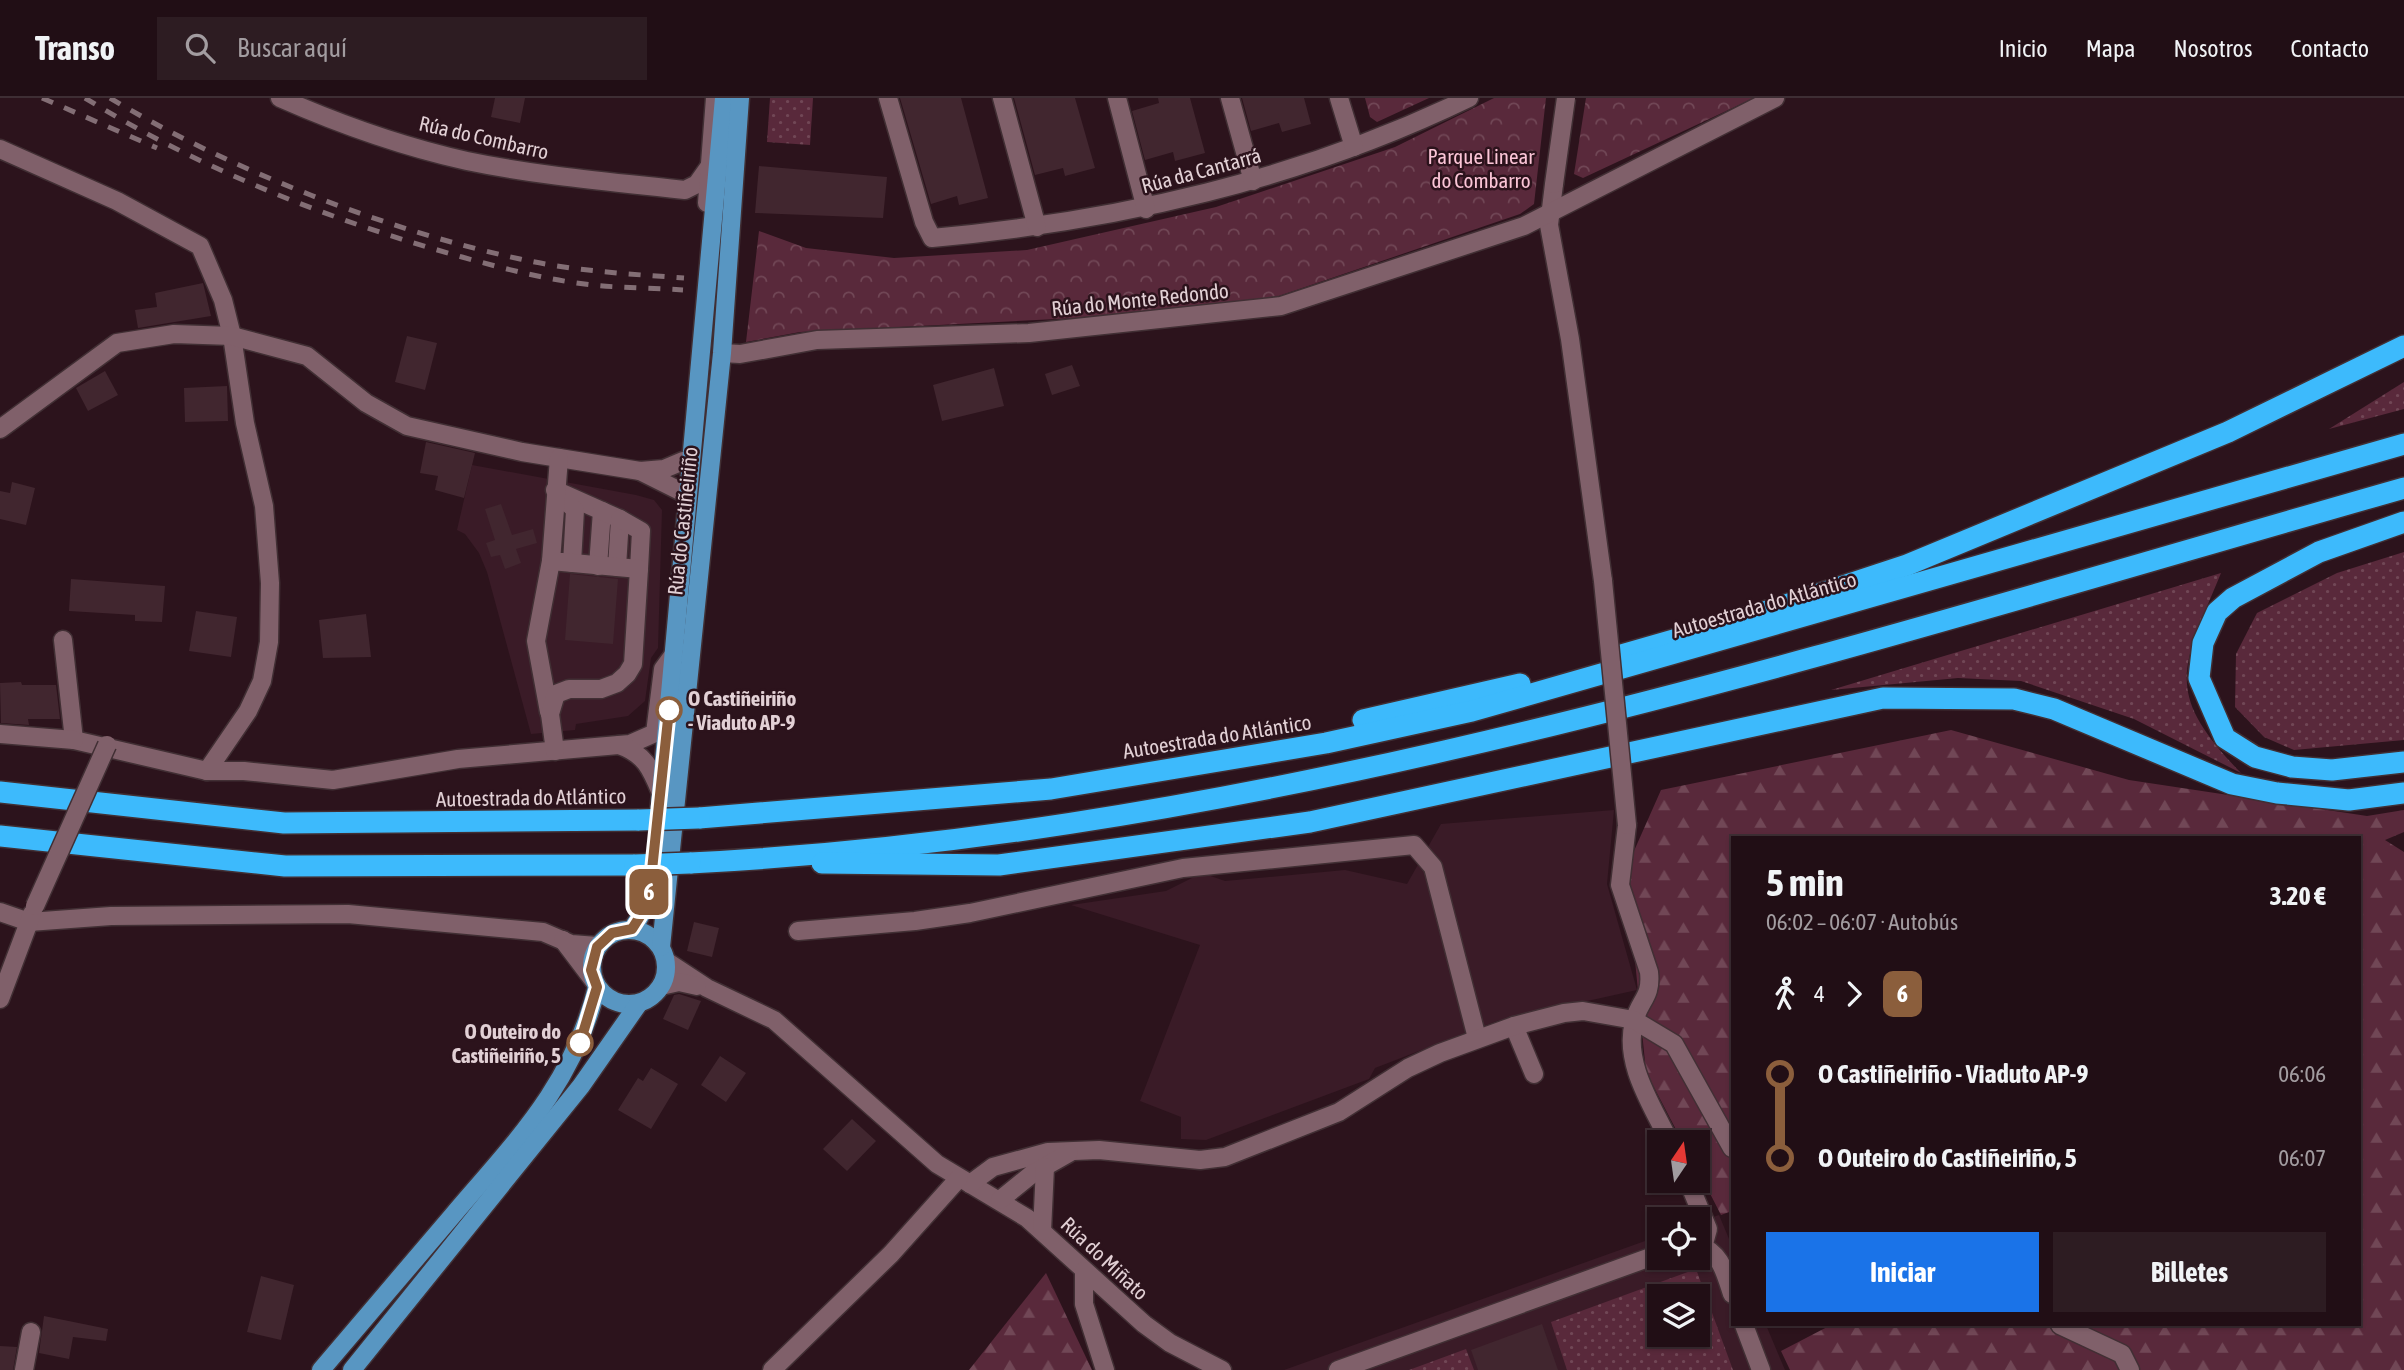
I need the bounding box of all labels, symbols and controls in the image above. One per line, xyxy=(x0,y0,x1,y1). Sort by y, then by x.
search box xyxy=(157,17,647,80)
text: Transo xyxy=(35,29,115,67)
icon: search xyxy=(181,29,219,67)
text: Buscar aquí xyxy=(237,33,347,63)
text: Inicio xyxy=(1999,35,2048,62)
text: Mapa xyxy=(2086,35,2135,62)
text: Nosotros xyxy=(2173,35,2252,62)
text: Contacto xyxy=(2290,35,2369,62)
street label: Rúa do Combarro xyxy=(417,110,551,164)
street label: Rúa da Cantarrá xyxy=(1139,143,1263,197)
park label: Parque Linear do Combarro xyxy=(1428,144,1535,192)
street label: Rúa do Monte Redondo xyxy=(1050,278,1230,320)
street label: Rúa do Castiñeiriño xyxy=(662,446,702,596)
street label: Autoestrada do Atlántico xyxy=(1669,566,1859,642)
place label: O Castiñeiriño - Viaduto AP-9 xyxy=(688,686,796,734)
marker: O Castiñeiriño - Viaduto AP-9 xyxy=(656,697,682,723)
street label: Autoestrada do Atlántico xyxy=(1121,709,1313,763)
street label: Autoestrada do Atlántico xyxy=(436,783,626,811)
text: 5 min xyxy=(1766,861,1844,904)
line badge: 6 xyxy=(626,869,672,915)
text: 6 xyxy=(643,878,655,905)
text: 3.20 € xyxy=(2269,881,2326,911)
text: 06:02 – 06:07 · Autobús xyxy=(1766,909,1958,935)
icon: walk xyxy=(1766,975,1804,1013)
icon: forward xyxy=(1835,975,1873,1013)
text: 6 xyxy=(1897,980,1908,1007)
text: 4 xyxy=(1814,981,1825,1007)
place label: O Outeiro do Castiñeiriño, 5 xyxy=(451,1019,561,1067)
marker: O Outeiro do Castiñeiriño, 5 xyxy=(567,1030,593,1056)
text: O Castiñeiriño - Viaduto AP-9 xyxy=(1818,1059,2089,1089)
text: 06:06 xyxy=(2278,1061,2326,1087)
north arrow xyxy=(1647,1130,1710,1194)
map controls xyxy=(1647,1130,1710,1347)
text: O Outeiro do Castiñeiriño, 5 xyxy=(1818,1143,2077,1173)
text: 06:07 xyxy=(2278,1145,2326,1171)
button: locate xyxy=(1647,1207,1710,1270)
street label: Rúa do Miñato xyxy=(1056,1212,1154,1304)
button: Iniciar xyxy=(1766,1232,2039,1312)
button: Billetes xyxy=(2053,1232,2326,1312)
button: layers xyxy=(1647,1284,1710,1347)

